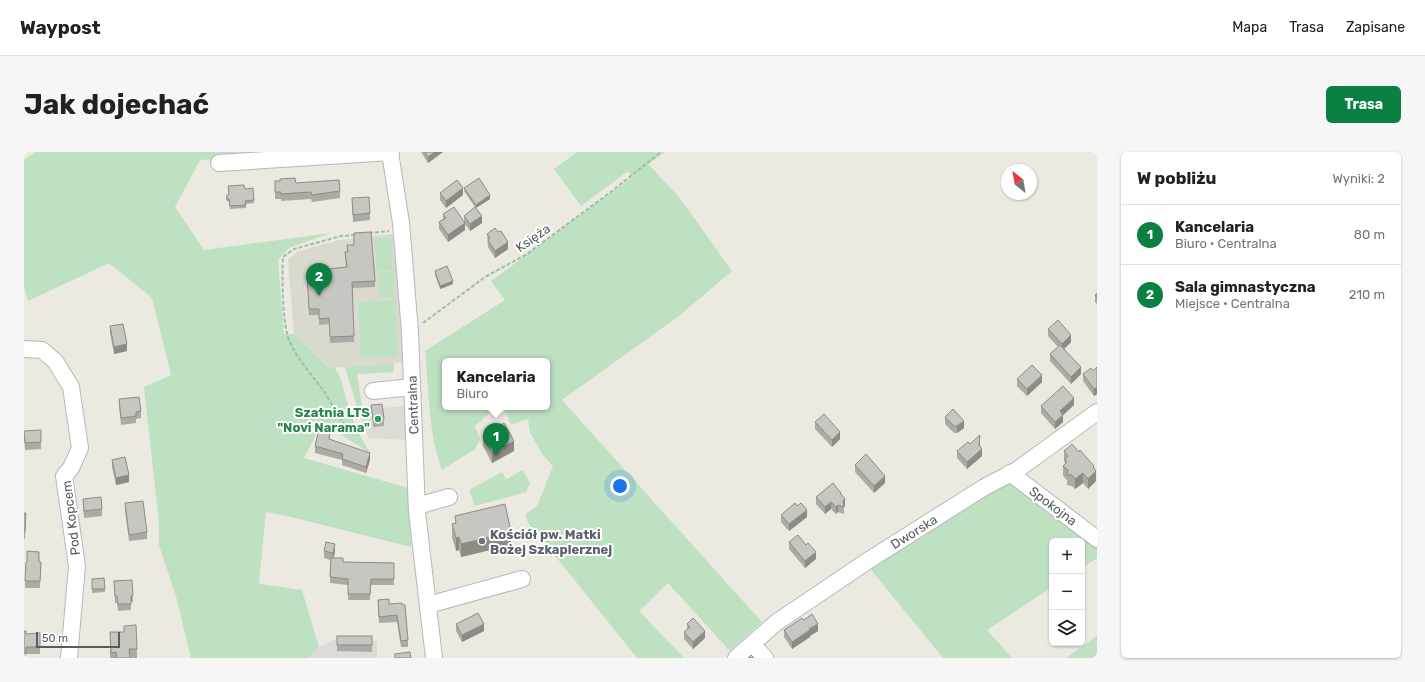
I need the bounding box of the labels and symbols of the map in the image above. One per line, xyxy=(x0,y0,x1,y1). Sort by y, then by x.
north arrow xyxy=(1001,164,1037,200)
street label: Księża xyxy=(513,221,553,255)
pin: 2 xyxy=(306,263,332,296)
street label: Centralna xyxy=(404,375,422,435)
place label: Szatnia LTS "Novi Narama" xyxy=(277,405,370,435)
marker: Szatnia LTS "Novi Narama" xyxy=(373,414,383,424)
pin: 1 xyxy=(483,423,509,456)
your location xyxy=(610,476,630,496)
street label: Pod Kopcem xyxy=(59,480,83,556)
street label: Spokojna xyxy=(1026,483,1080,529)
street label: Dworska xyxy=(888,512,940,552)
place label: Kościół pw. Matki Bożej Szkaplerznej xyxy=(490,527,612,557)
marker: Kościół pw. Matki Bożej Szkaplerznej xyxy=(477,536,487,546)
scale bar xyxy=(36,630,120,649)

